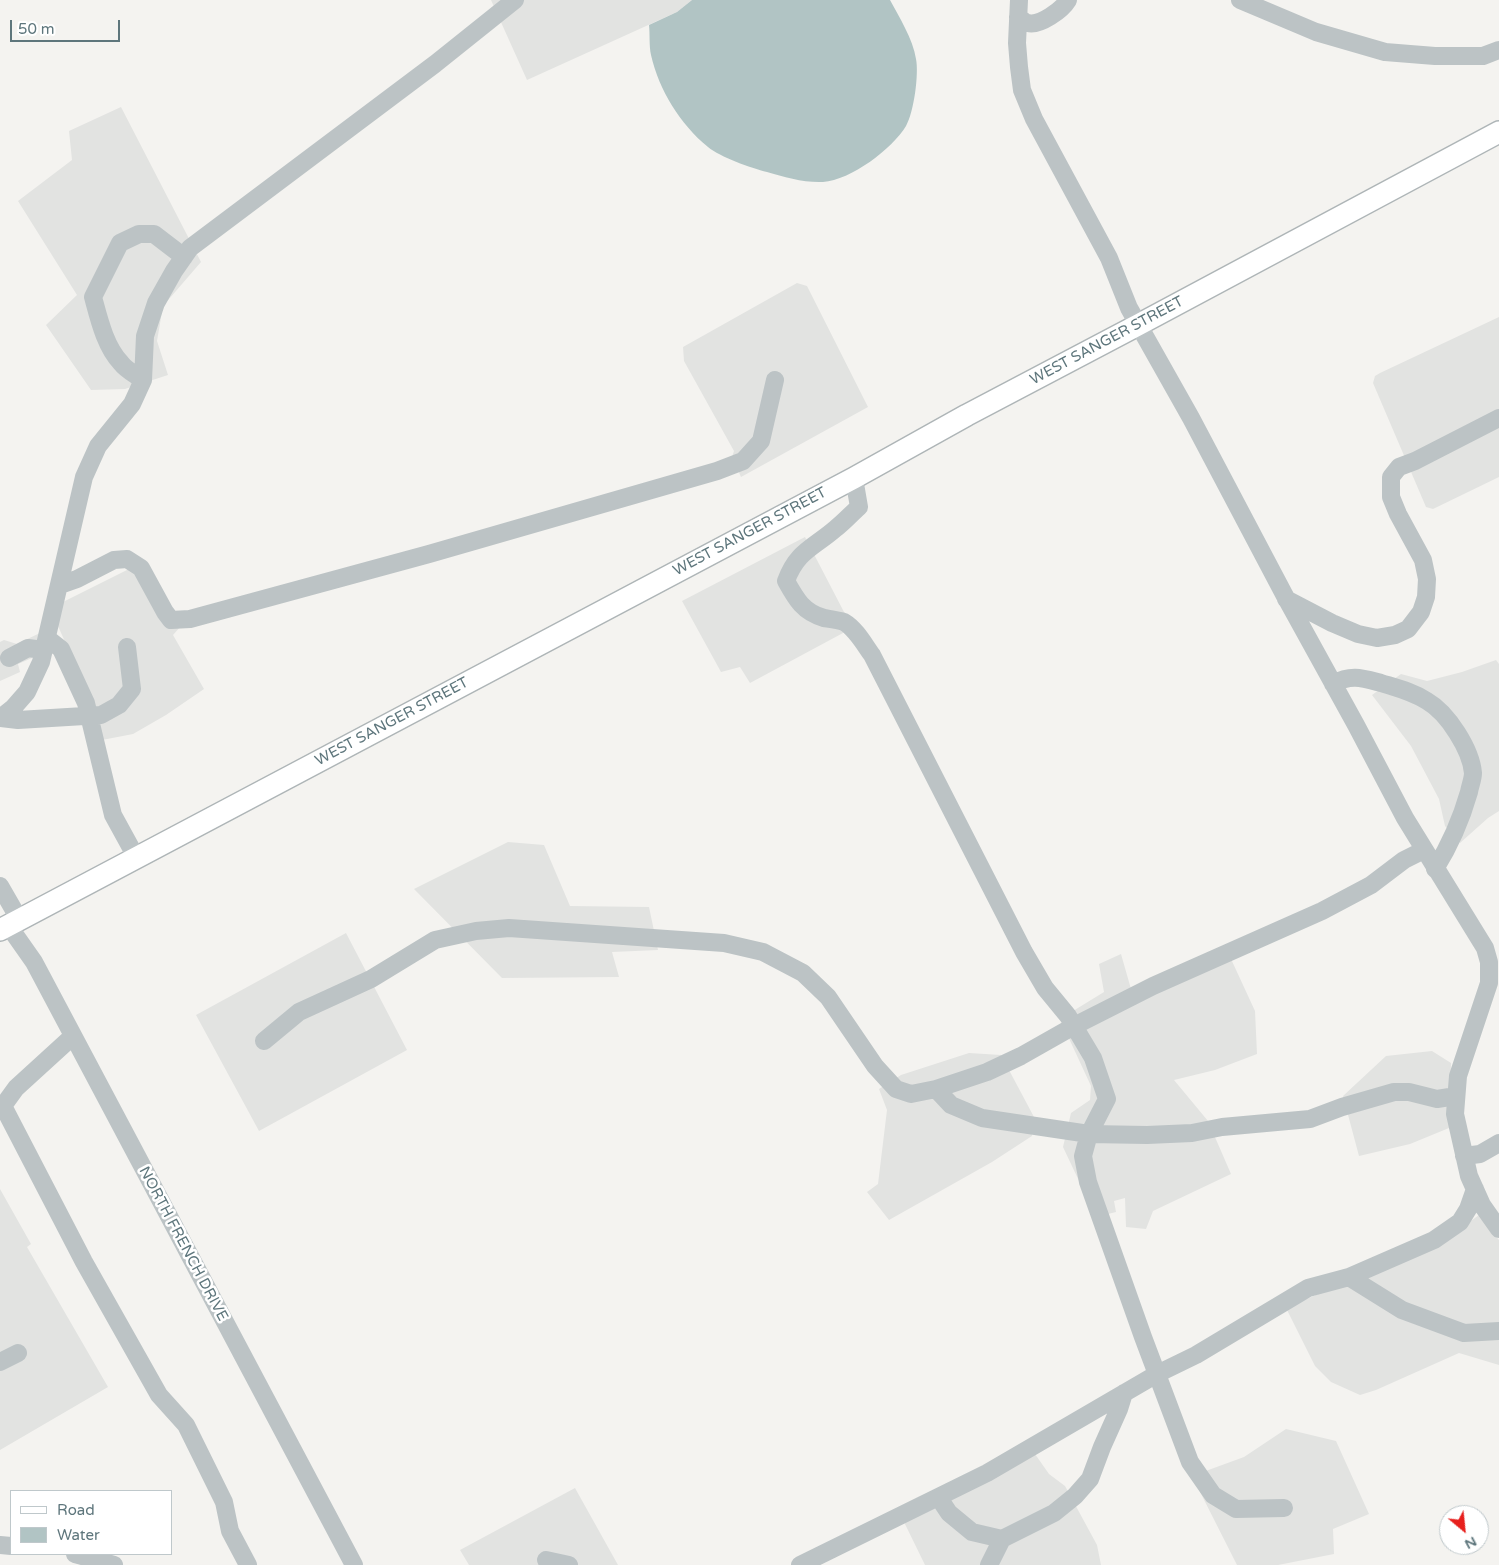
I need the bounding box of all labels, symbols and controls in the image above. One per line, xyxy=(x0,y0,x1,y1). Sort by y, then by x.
scale bar xyxy=(12,10,122,42)
text: 50 m xyxy=(18,20,55,38)
street label: WEST SANGER STREET xyxy=(1027,293,1187,389)
street label: WEST SANGER STREET xyxy=(670,484,830,580)
street label: WEST SANGER STREET xyxy=(312,674,472,770)
street label: NORTH FRENCH DRIVE xyxy=(135,1164,231,1324)
legend xyxy=(10,1490,172,1555)
text: Road xyxy=(57,1501,95,1519)
north arrow xyxy=(1439,1505,1489,1555)
text: Water xyxy=(57,1526,100,1544)
text: N xyxy=(1462,1533,1480,1553)

